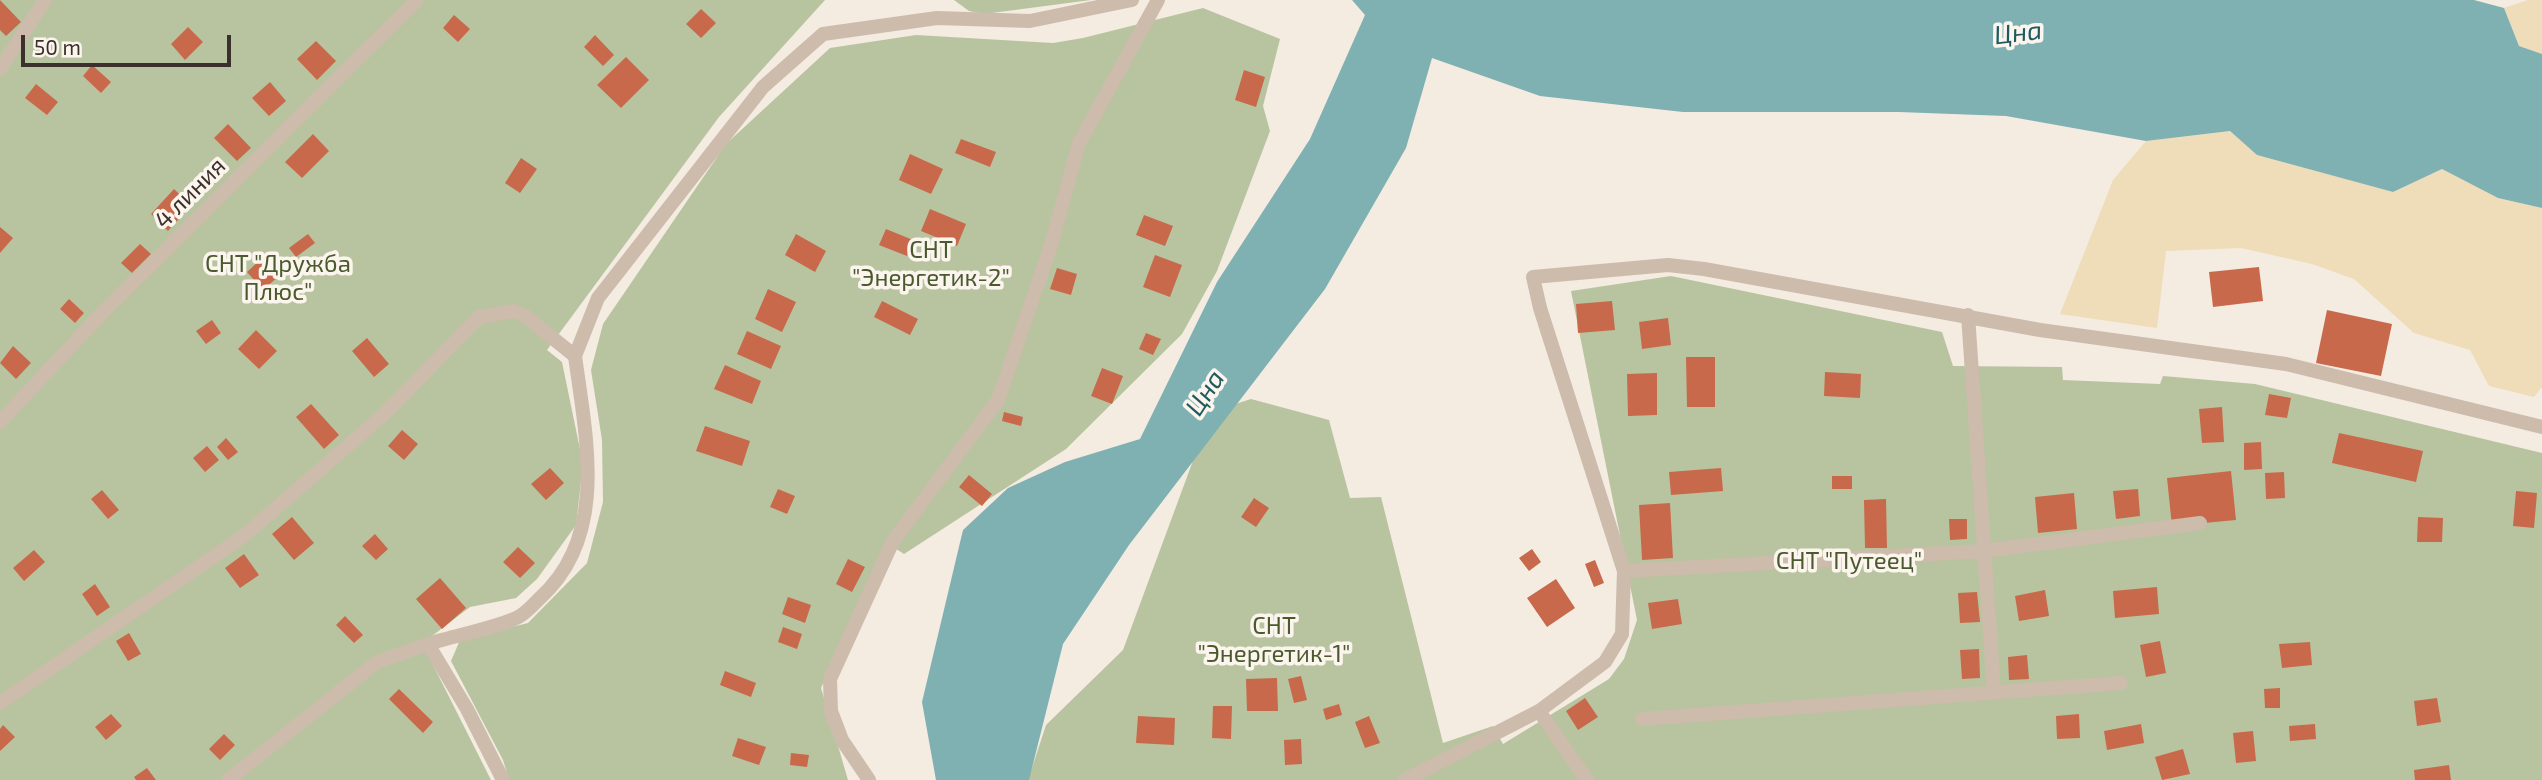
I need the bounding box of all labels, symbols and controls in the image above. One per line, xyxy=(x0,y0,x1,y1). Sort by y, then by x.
water label: Цна xyxy=(1992,15,2044,51)
scale bar xyxy=(24,21,234,65)
text: 50 m xyxy=(34,34,81,59)
street label: 4 линия xyxy=(148,151,232,235)
park label: СНТ "Энергетик-2" xyxy=(852,236,1010,292)
park label: СНТ "Дружба Плюс" xyxy=(205,250,351,306)
water label: Цна xyxy=(1179,364,1231,422)
park label: СНТ "Путеец" xyxy=(1776,547,1922,575)
park label: СНТ "Энергетик-1" xyxy=(1197,612,1351,668)

